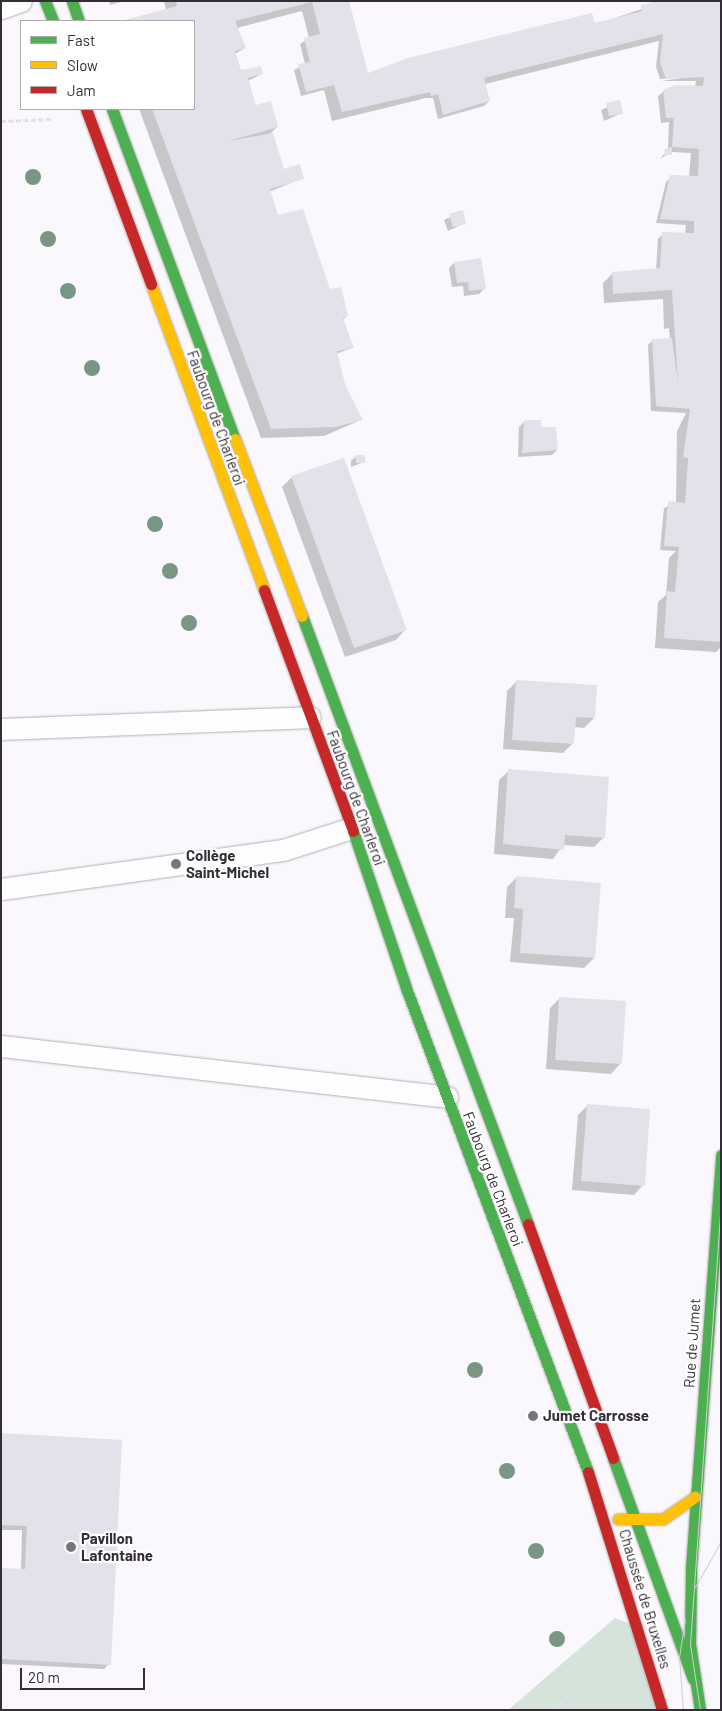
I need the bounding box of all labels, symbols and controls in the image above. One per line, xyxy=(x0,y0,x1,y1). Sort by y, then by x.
legend xyxy=(20,20,195,110)
text: Fast xyxy=(67,31,95,49)
text: Slow xyxy=(67,56,98,74)
text: Jam xyxy=(67,81,96,99)
street label: Faubourg de Charleroi xyxy=(183,348,249,488)
street label: Faubourg de Charleroi xyxy=(323,728,389,868)
place label: Collège Saint-Michel xyxy=(186,846,269,881)
marker: Collège Saint-Michel xyxy=(170,858,182,870)
street label: Faubourg de Charleroi xyxy=(459,1109,527,1249)
street label: Rue de Jumet xyxy=(680,1298,704,1388)
place label: Jumet Carrosse xyxy=(543,1407,649,1425)
marker: Jumet Carrosse xyxy=(527,1410,539,1422)
street label: Chaussée de Bruxelles xyxy=(615,1527,675,1671)
place label: Pavillon Lafontaine xyxy=(81,1529,153,1564)
marker: Pavillon Lafontaine xyxy=(65,1541,77,1553)
scale bar xyxy=(22,1658,148,1690)
text: 20 m xyxy=(28,1668,60,1686)

